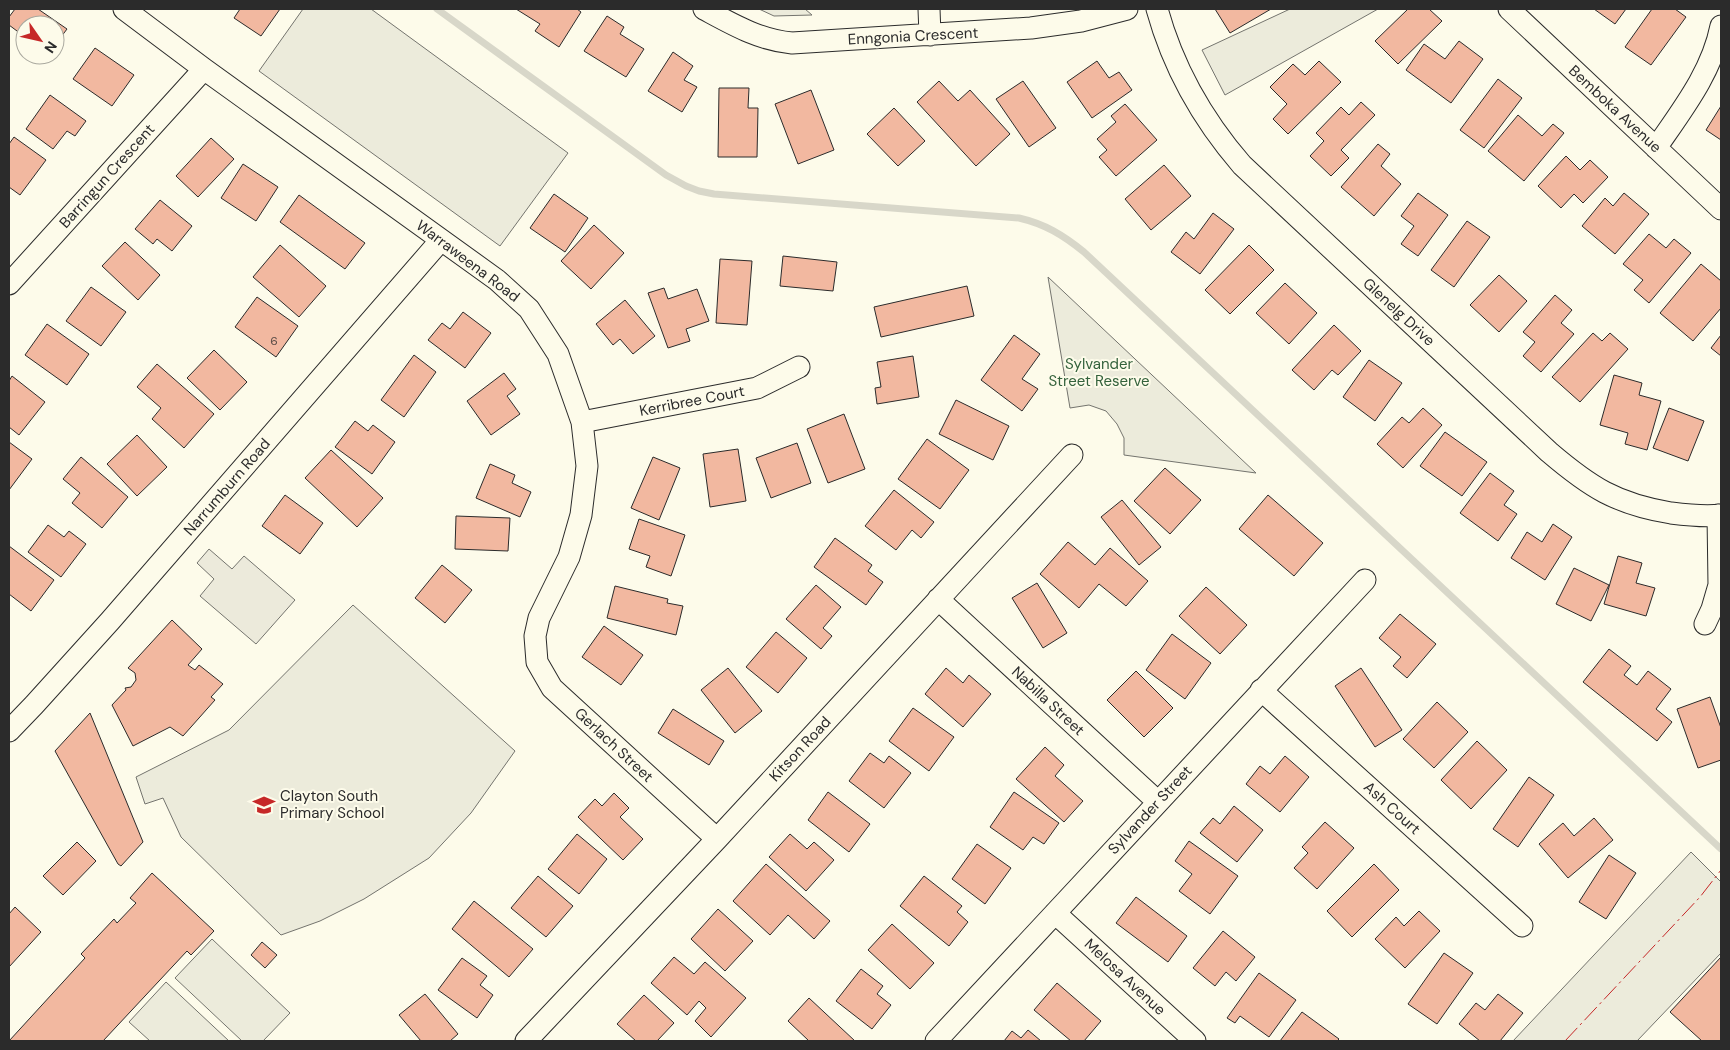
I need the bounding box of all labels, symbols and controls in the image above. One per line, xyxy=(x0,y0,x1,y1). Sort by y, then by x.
north arrow xyxy=(15,15,65,65)
street label: Enngonia Crescent xyxy=(847,23,979,49)
text: N xyxy=(40,38,61,57)
street label: Bemboka Avenue xyxy=(1564,61,1666,157)
street label: Barringun Crescent xyxy=(55,120,159,232)
street label: Warraweena Road xyxy=(412,215,524,307)
street label: Glenelg Drive xyxy=(1359,273,1439,351)
house number: 6 xyxy=(270,333,278,349)
park label: Sylvander Street Reserve xyxy=(1048,354,1150,391)
street label: Kerribree Court xyxy=(638,381,746,421)
street label: Narrumburn Road xyxy=(179,434,275,540)
street label: Nabilla Street xyxy=(1007,662,1089,740)
street label: Gerlach Street xyxy=(570,703,658,787)
street label: Kitson Road xyxy=(765,712,835,786)
street label: Sylvander Street xyxy=(1104,761,1196,859)
street label: Ash Court xyxy=(1359,777,1425,839)
place label: Clayton South Primary School xyxy=(280,786,384,823)
school or university icon: Clayton South Primary School xyxy=(251,792,277,818)
street label: Melosa Avenue xyxy=(1080,934,1170,1020)

